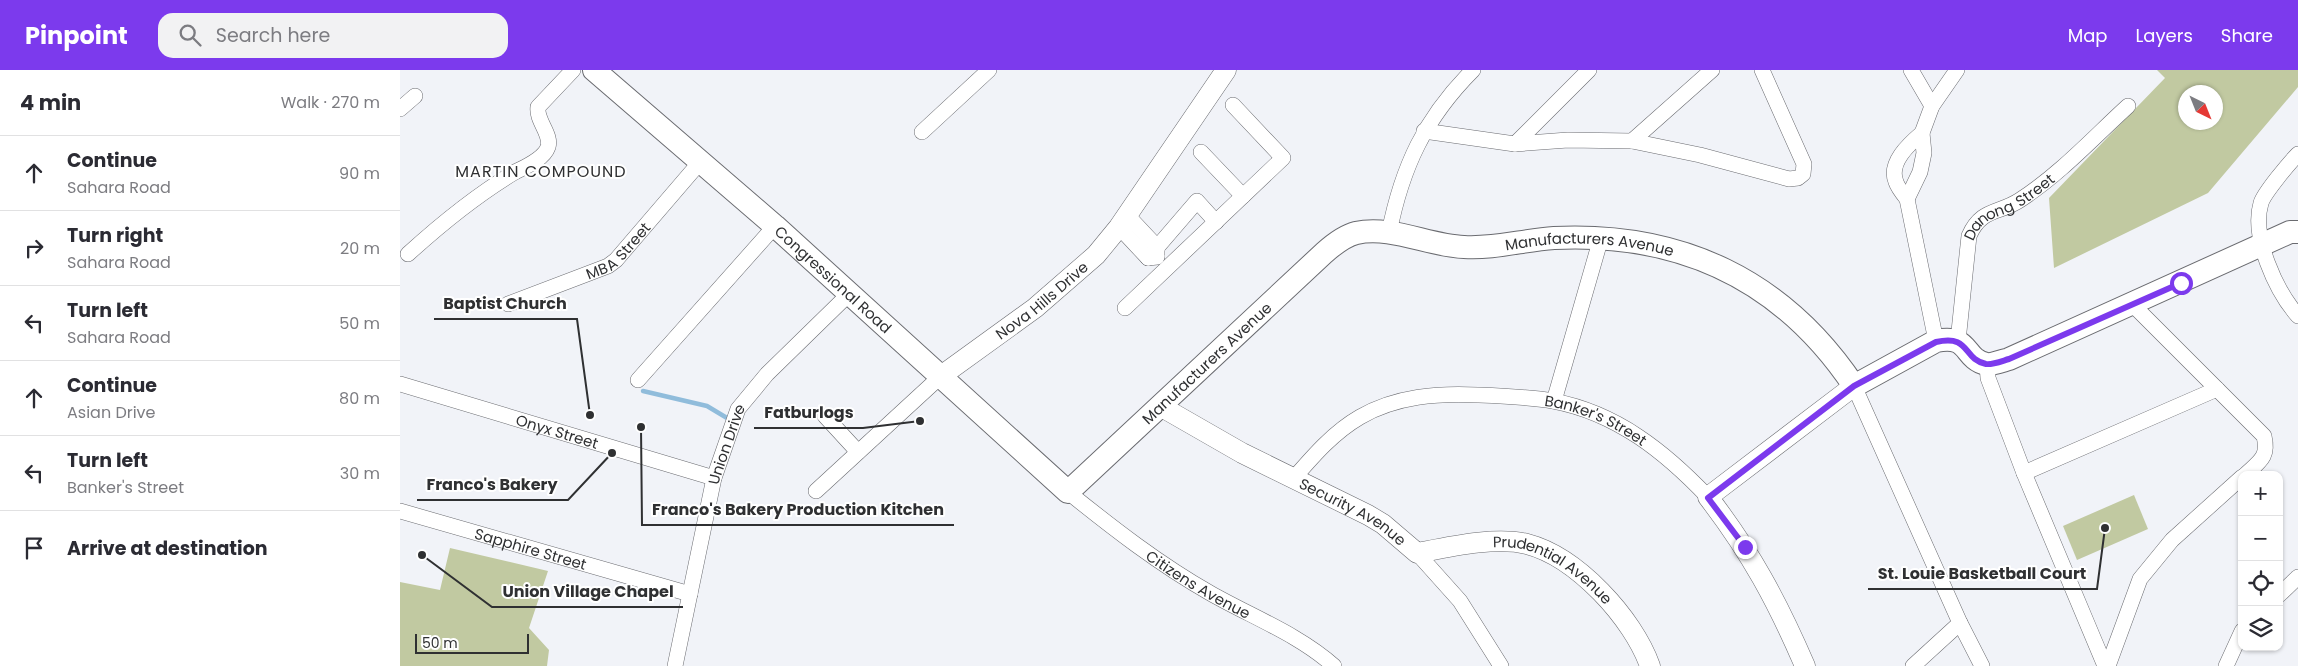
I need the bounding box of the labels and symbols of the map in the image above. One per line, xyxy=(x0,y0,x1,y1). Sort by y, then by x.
north arrow xyxy=(2178,85,2223,130)
district label: MARTIN COMPOUND xyxy=(455,160,627,183)
street label: Danong Street xyxy=(1958,168,2059,243)
street label: MBA Street xyxy=(583,217,655,284)
street label: Congressional Road xyxy=(770,220,897,338)
street label: Manufacturers Avenue xyxy=(1503,227,1677,261)
street label: Nova Hills Drive xyxy=(991,256,1092,344)
route start xyxy=(2170,272,2193,295)
callout: Baptist Church xyxy=(434,288,577,319)
text: Baptist Church xyxy=(443,292,567,315)
street label: Manufacturers Avenue xyxy=(1137,297,1276,429)
street label: Banker's Street xyxy=(1543,389,1651,450)
callout: Fatburlogs xyxy=(754,397,863,428)
street label: Union Drive xyxy=(702,398,749,486)
text: Fatburlogs xyxy=(764,401,854,424)
street label: Onyx Street xyxy=(513,409,601,453)
callout: Franco's Bakery xyxy=(417,469,568,500)
street label: Security Avenue xyxy=(1296,472,1411,550)
text: Franco's Bakery xyxy=(426,473,558,496)
callout: Franco's Bakery Production Kitchen xyxy=(642,494,954,525)
text: Franco's Bakery Production Kitchen xyxy=(652,498,944,521)
street label: Sapphire Street xyxy=(472,522,589,574)
street label: Prudential Avenue xyxy=(1493,531,1617,608)
route end xyxy=(1734,536,1757,559)
street label: Citizens Avenue xyxy=(1142,545,1254,623)
callout: St. Louie Basketball Court xyxy=(1868,558,2097,589)
text: St. Louie Basketball Court xyxy=(1878,562,2086,585)
callout: Union Village Chapel xyxy=(492,576,683,607)
text: Union Village Chapel xyxy=(502,580,674,603)
scale bar xyxy=(415,631,529,654)

